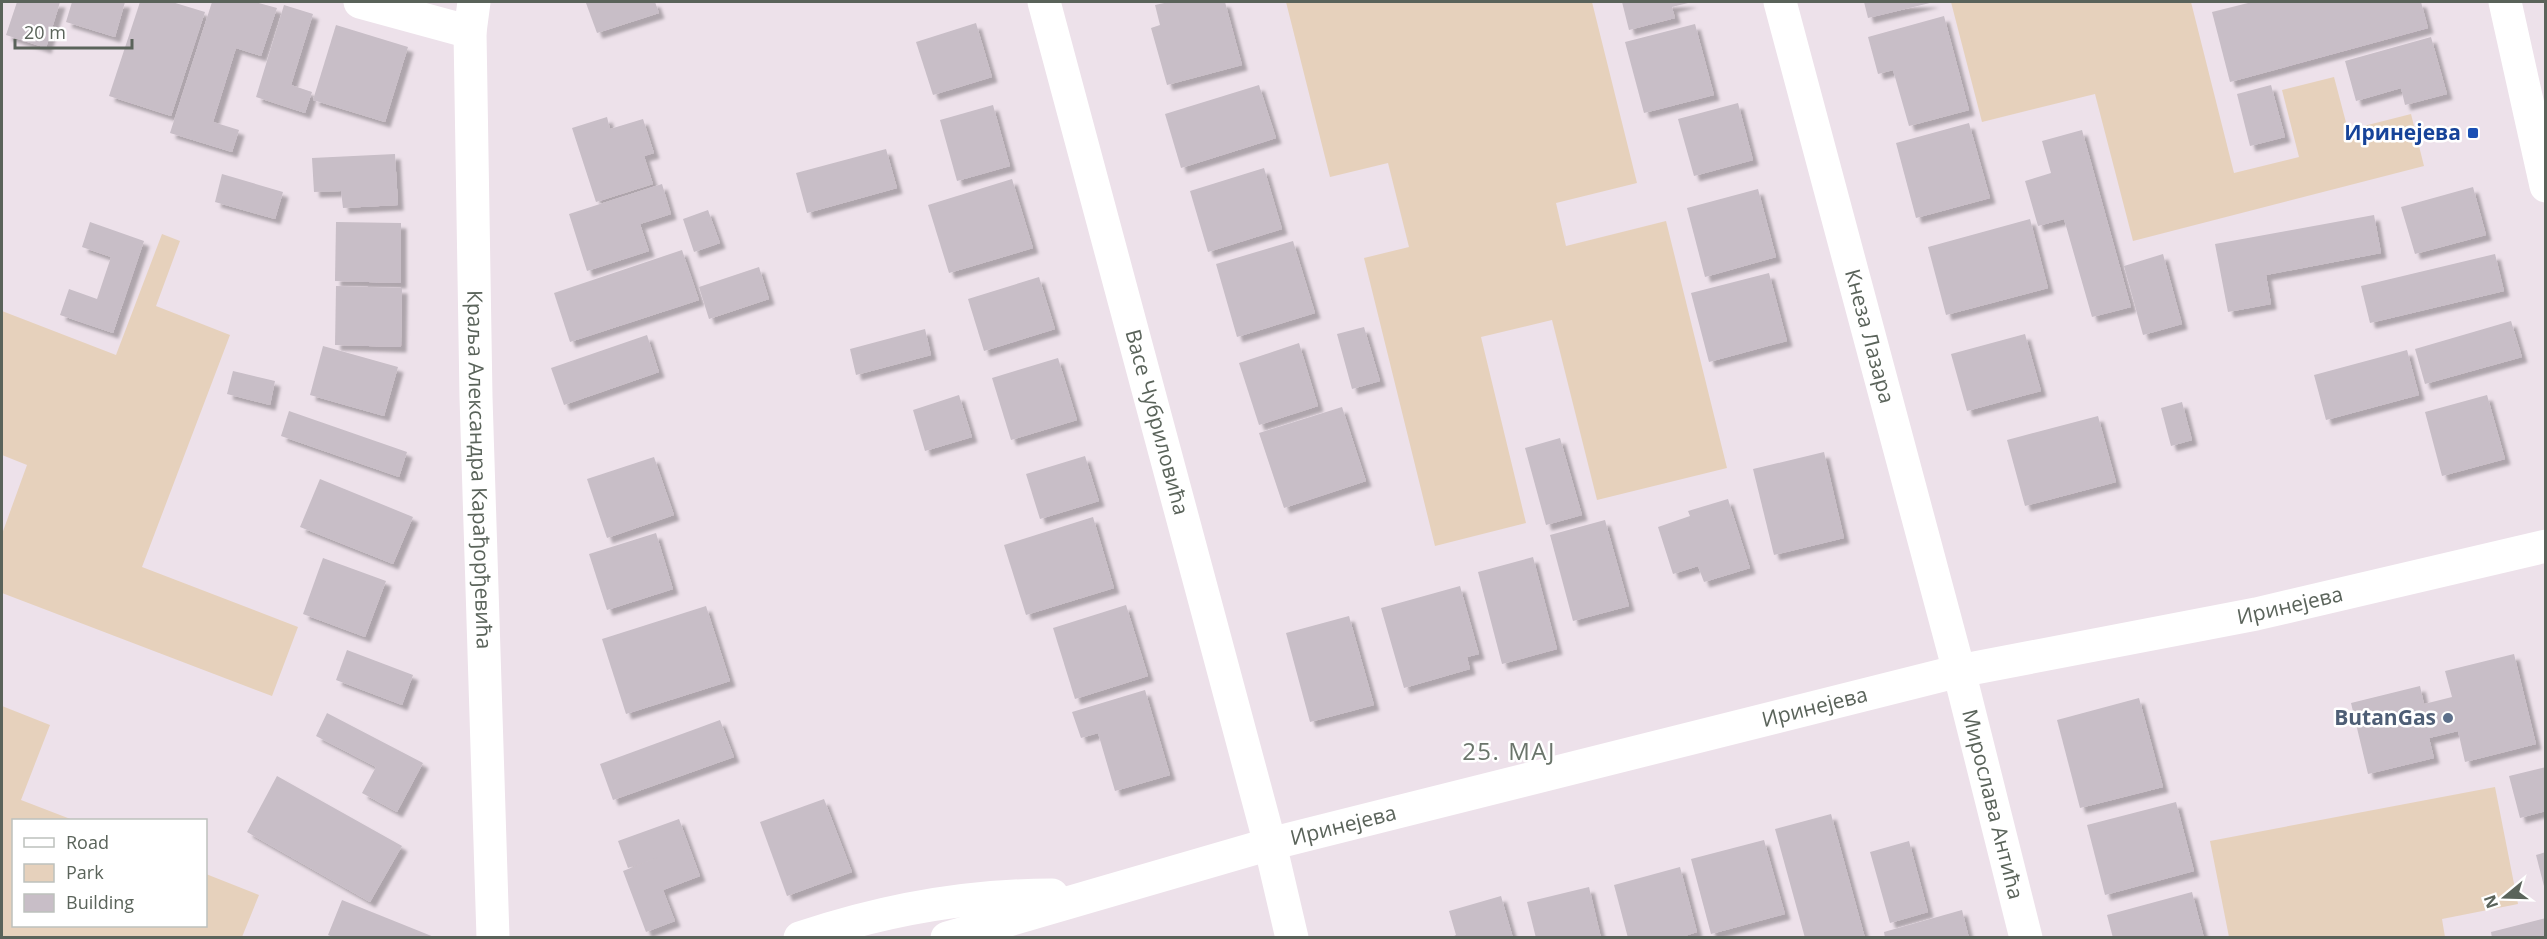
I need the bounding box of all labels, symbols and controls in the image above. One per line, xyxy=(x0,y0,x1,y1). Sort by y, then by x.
scale bar xyxy=(15,12,132,50)
text: 20 m xyxy=(24,20,66,44)
place label: Иринејева xyxy=(2344,118,2461,146)
marker: Иринејева xyxy=(2466,126,2480,140)
street label: Кнеза Лазара xyxy=(1839,266,1902,406)
street label: Краља Александра Карађорђевића xyxy=(461,290,499,650)
street label: Васе Чубриловића xyxy=(1119,326,1196,518)
street label: Иринејева xyxy=(2234,579,2345,630)
street label: Иринејева xyxy=(1759,680,1870,733)
place label: ButanGas xyxy=(2334,703,2436,731)
street label: Мирослава Антића xyxy=(1956,706,2031,902)
marker: ButanGas xyxy=(2441,711,2455,725)
district label: 25. МАЈ xyxy=(1462,734,1556,767)
street label: Иринејева xyxy=(1287,798,1399,851)
legend xyxy=(12,819,207,927)
text: Road xyxy=(66,830,109,854)
text: Park xyxy=(66,860,104,884)
north arrow xyxy=(2475,867,2535,927)
text: Building xyxy=(66,890,134,914)
text: N xyxy=(2478,892,2503,912)

